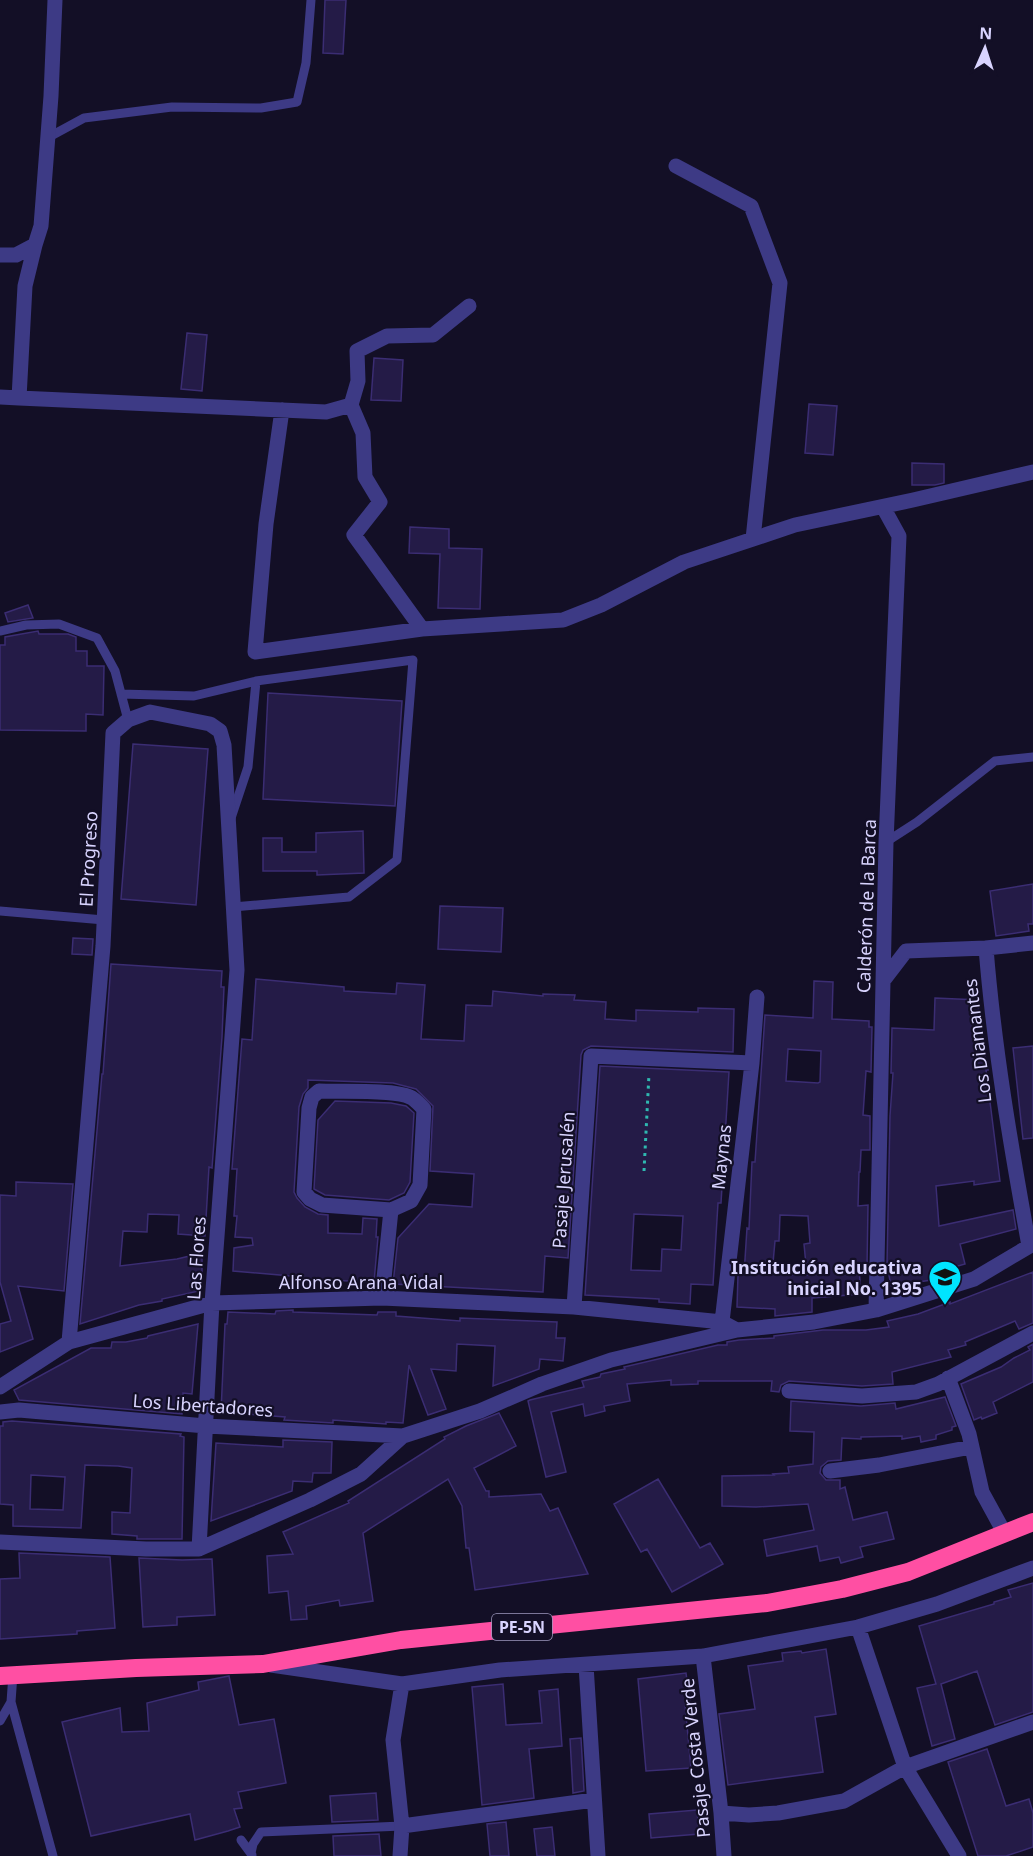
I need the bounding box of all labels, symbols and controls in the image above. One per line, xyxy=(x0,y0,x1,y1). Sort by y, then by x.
north arrow xyxy=(955,18,1015,78)
text: N xyxy=(979,22,993,44)
street label: El Progreso xyxy=(74,810,102,908)
street label: Calderón de la Barca xyxy=(851,819,881,993)
street label: Los Diamantes xyxy=(957,978,997,1104)
street label: Pasaje Jerusalén xyxy=(546,1111,580,1249)
street label: Maynas xyxy=(706,1123,736,1191)
street label: Las Flores xyxy=(181,1215,211,1301)
place label: Institución educativa inicial No. 1395 xyxy=(731,1255,922,1300)
school or university icon: Institución educativa inicial No. 1395 xyxy=(927,1259,963,1306)
street label: Alfonso Arana Vidal xyxy=(279,1270,443,1294)
street label: Los Libertadores xyxy=(132,1388,274,1422)
road number: PE-5N xyxy=(492,1614,552,1640)
street label: Pasaje Costa Verde xyxy=(675,1677,715,1839)

